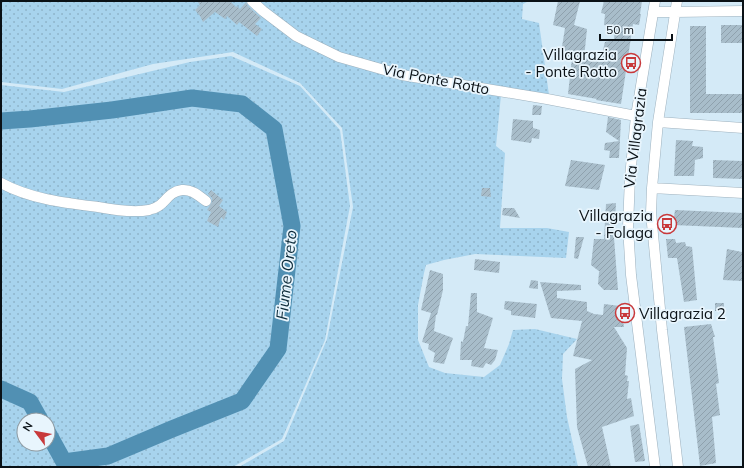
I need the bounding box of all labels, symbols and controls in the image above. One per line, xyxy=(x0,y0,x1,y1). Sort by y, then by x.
scale bar xyxy=(600,16,672,42)
text: 50 m xyxy=(606,22,634,37)
place label: Villagrazia - Ponte Rotto xyxy=(525,45,617,81)
bus stop icon: Villagrazia - Ponte Rotto xyxy=(620,52,642,74)
street label: Via Ponte Rotto xyxy=(381,59,491,99)
street label: Via Villagrazia xyxy=(619,87,651,189)
place label: Villagrazia - Folaga xyxy=(579,206,653,242)
bus stop icon: Villagrazia - Folaga xyxy=(656,213,678,235)
water label: Fiume Oreto xyxy=(271,229,301,321)
bus stop icon: Villagrazia 2 xyxy=(614,302,636,324)
place label: Villagrazia 2 xyxy=(639,304,726,323)
north arrow xyxy=(16,412,56,452)
text: N xyxy=(19,419,36,434)

